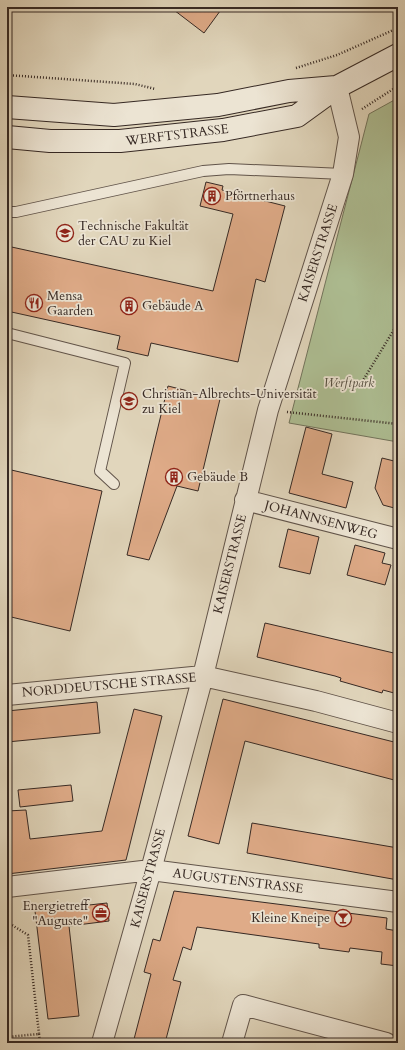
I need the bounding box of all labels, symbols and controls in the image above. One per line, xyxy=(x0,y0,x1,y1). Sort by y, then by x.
street label: WERFTSTRASSE xyxy=(123,120,230,150)
building icon: Pförtnerhaus xyxy=(202,186,222,206)
place label: Pförtnerhaus xyxy=(225,187,295,205)
street label: KAISERSTRASSE xyxy=(294,202,342,304)
place label: Technische Fakultät der CAU zu Kiel xyxy=(78,217,189,250)
school or university icon: Technische Fakultät der CAU zu Kiel xyxy=(55,223,75,243)
place label: Mensa Gaarden xyxy=(47,287,94,320)
restaurant icon: Mensa Gaarden xyxy=(24,293,44,313)
building icon: Gebäude A xyxy=(119,296,139,316)
place label: Gebäude A xyxy=(142,297,204,315)
park label: Werftpark xyxy=(323,374,375,392)
place label: Christian-Albrechts-Universität zu Kiel xyxy=(142,385,317,418)
school or university icon: Christian-Albrechts-Universität zu Kiel xyxy=(119,391,139,411)
building icon: Gebäude B xyxy=(164,467,184,487)
place label: Gebäude B xyxy=(187,468,248,486)
street label: JOHANNSENWEG xyxy=(261,496,379,544)
street label: KAISERSTRASSE xyxy=(209,512,251,616)
street label: NORDDEUTSCHE STRASSE xyxy=(21,668,197,702)
street label: KAISERSTRASSE xyxy=(126,826,170,930)
street label: AUGUSTENSTRASSE xyxy=(172,864,304,898)
place label: Energietreff "Auguste" xyxy=(23,897,90,930)
office icon: Energietreff "Auguste" xyxy=(91,903,111,923)
bar icon: Kleine Kneipe xyxy=(333,908,353,928)
place label: Kleine Kneipe xyxy=(251,909,330,927)

